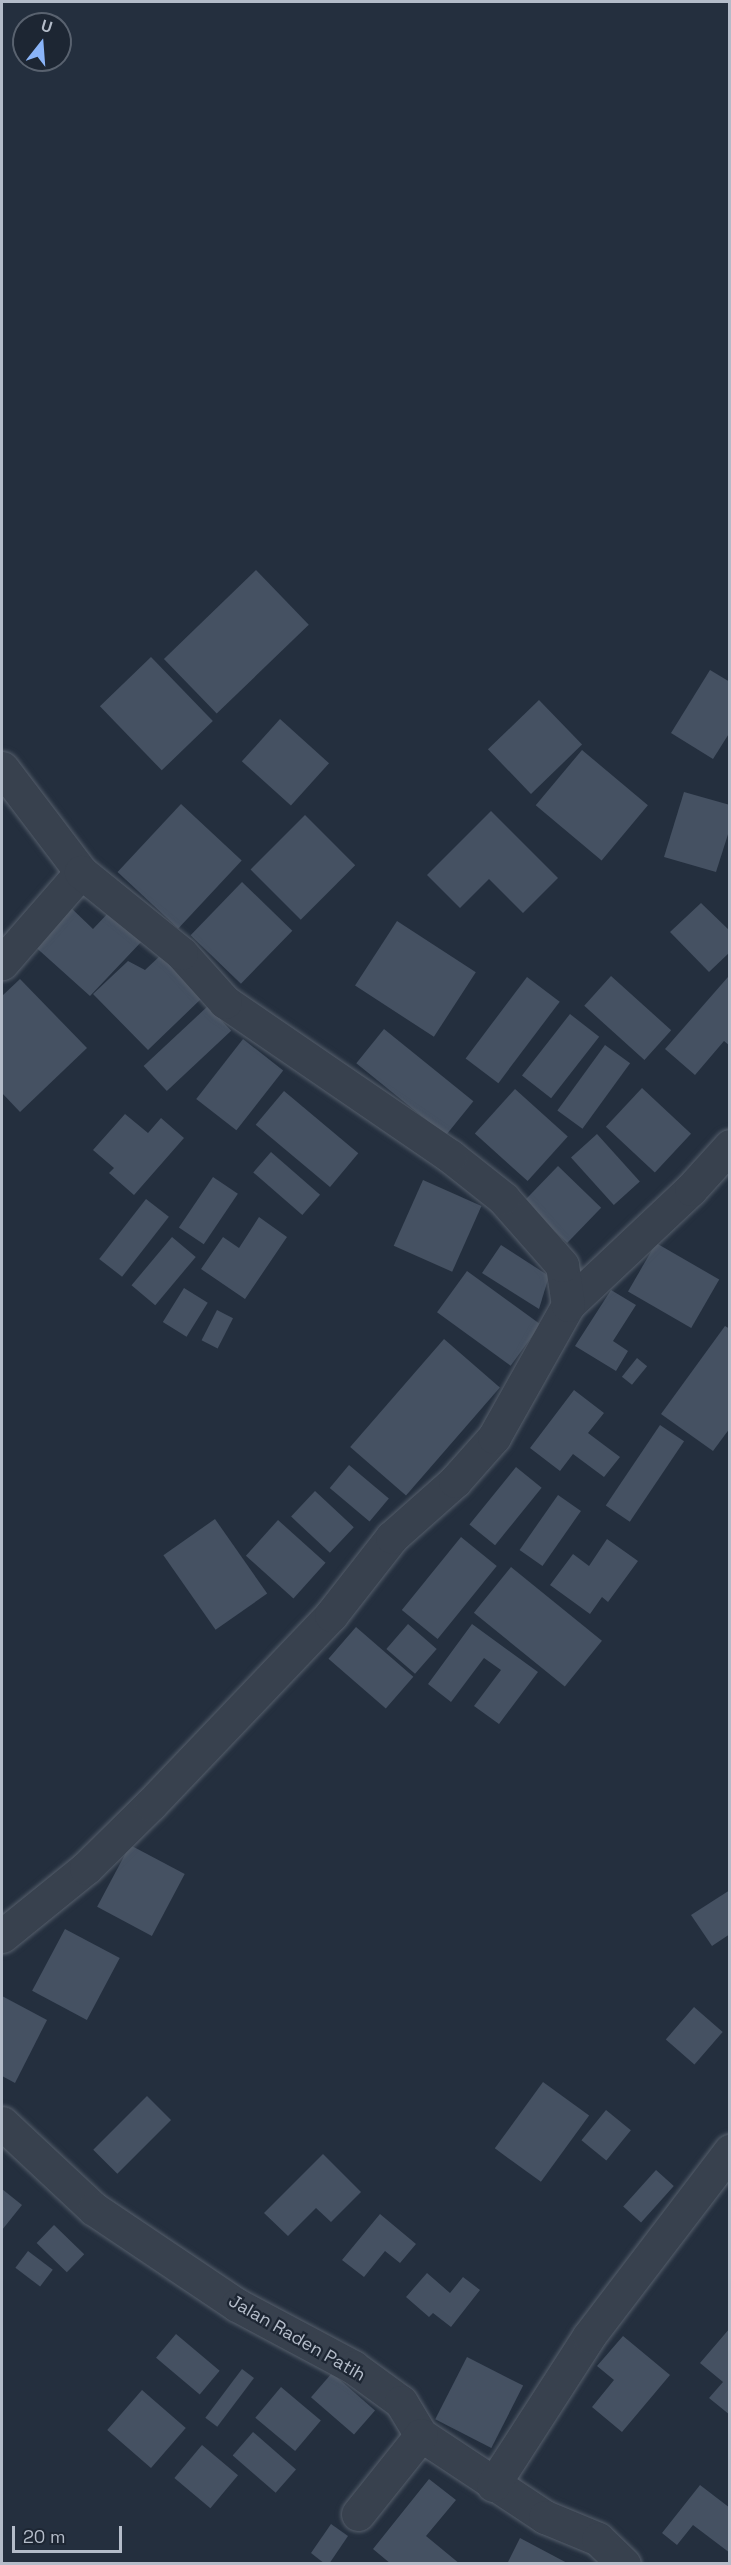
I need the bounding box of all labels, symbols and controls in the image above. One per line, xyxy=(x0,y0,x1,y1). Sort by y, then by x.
north arrow xyxy=(12,12,72,72)
text: U xyxy=(39,15,55,38)
street label: Jalan Raden Patih xyxy=(225,2290,369,2386)
scale bar xyxy=(15,2514,124,2552)
text: 20 m xyxy=(23,2525,66,2548)

